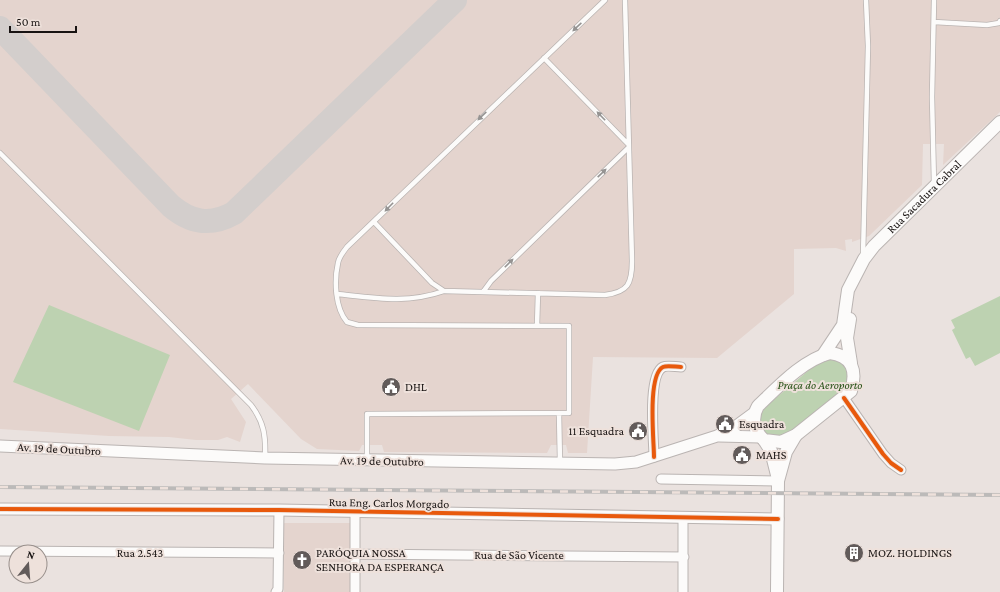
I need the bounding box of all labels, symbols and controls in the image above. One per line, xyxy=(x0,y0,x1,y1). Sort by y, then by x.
scale bar xyxy=(10,8,76,34)
text: 50 m xyxy=(16,15,41,29)
one-way arrow xyxy=(572,22,581,31)
one-way arrow xyxy=(596,111,606,121)
one-way arrow xyxy=(477,112,487,121)
street label: Rua Sacadura Cabral xyxy=(884,157,964,236)
one-way arrow xyxy=(597,168,607,177)
one-way arrow xyxy=(384,202,394,212)
one-way arrow xyxy=(504,258,514,268)
public building icon: DHL xyxy=(380,376,402,398)
park label: Praça do Aeroporto xyxy=(778,378,862,392)
place label: DHL xyxy=(405,380,427,394)
public building icon: Esquadra xyxy=(714,413,736,435)
place label: Esquadra xyxy=(739,417,785,431)
public building icon: 11 Esquadra xyxy=(627,420,649,442)
place label: 11 Esquadra xyxy=(569,424,624,438)
street label: Av. 19 de Outubro xyxy=(17,440,101,458)
public building icon: MAHS xyxy=(731,444,753,466)
place label: MAHS xyxy=(756,448,787,462)
street label: Av. 19 de Outubro xyxy=(340,453,424,469)
street label: Rua Eng. Carlos Morgado xyxy=(329,495,449,511)
building icon: MOZ. HOLDINGS xyxy=(843,542,865,564)
north arrow xyxy=(8,544,48,584)
street label: Rua 2.543 xyxy=(117,546,164,560)
place label: PARÓQUIA NOSSA SENHORA DA ESPERANÇA xyxy=(316,546,444,574)
place label: MOZ. HOLDINGS xyxy=(868,546,952,560)
text: N xyxy=(26,548,37,561)
street label: Rua de São Vicente xyxy=(474,548,564,562)
church icon: PARÓQUIA NOSSA SENHORA DA ESPERANÇA xyxy=(291,549,313,571)

